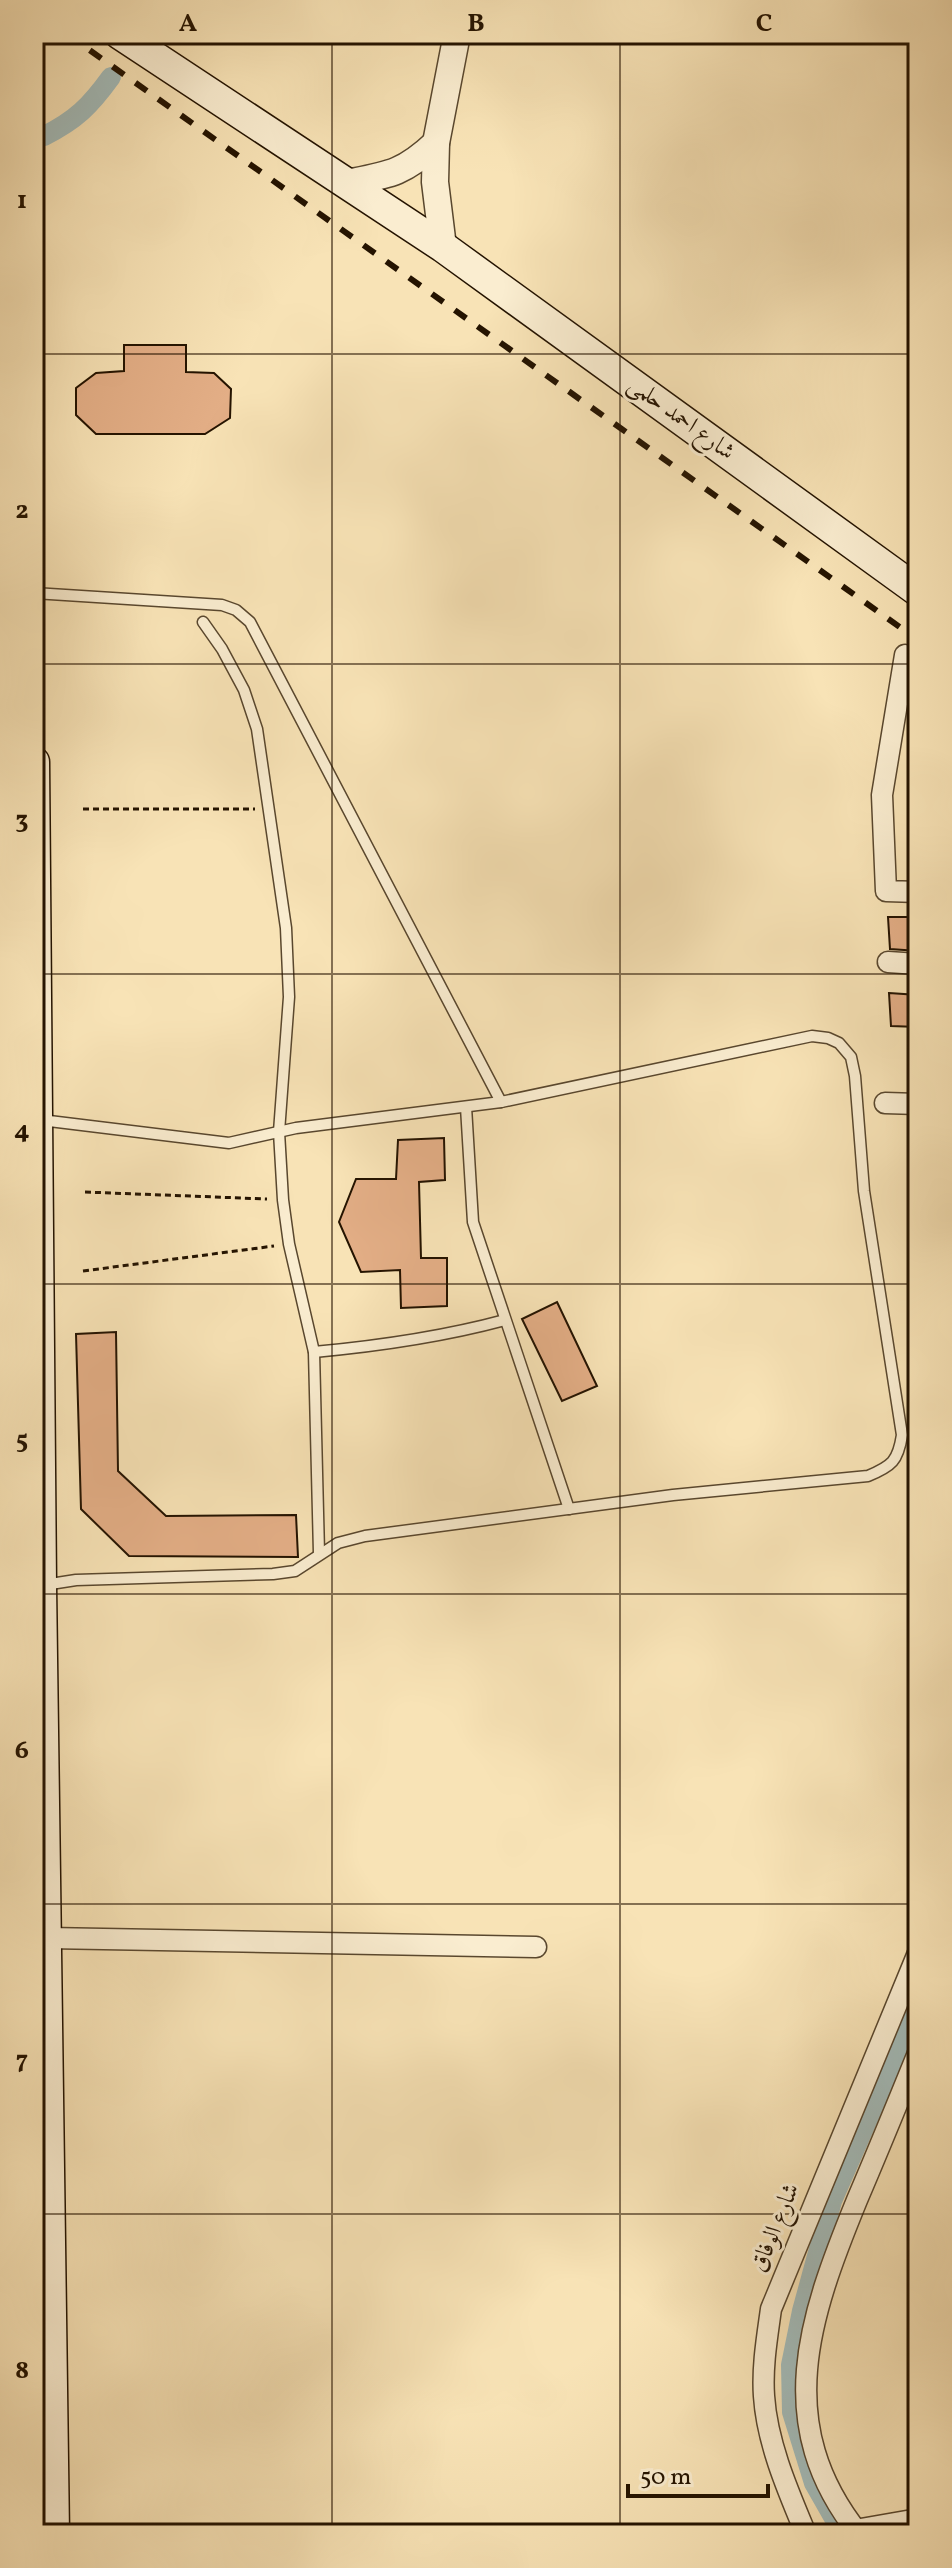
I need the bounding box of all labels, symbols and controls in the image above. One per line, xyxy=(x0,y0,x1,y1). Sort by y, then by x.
text: A xyxy=(179,6,198,42)
text: B xyxy=(467,6,485,42)
text: C xyxy=(756,6,772,42)
text: 1 xyxy=(17,183,27,219)
street label: شارع احمد حلمى xyxy=(620,368,742,470)
text: 2 xyxy=(15,493,29,529)
text: 3 xyxy=(15,803,29,839)
text: 4 xyxy=(14,1113,30,1149)
text: 5 xyxy=(16,1423,28,1459)
text: 6 xyxy=(15,1733,29,1769)
text: 7 xyxy=(16,2043,28,2079)
street label: شارع الوفاق xyxy=(743,2178,810,2278)
text: 8 xyxy=(15,2353,29,2389)
scale bar xyxy=(628,2448,768,2498)
text: 50 m xyxy=(640,2461,692,2495)

